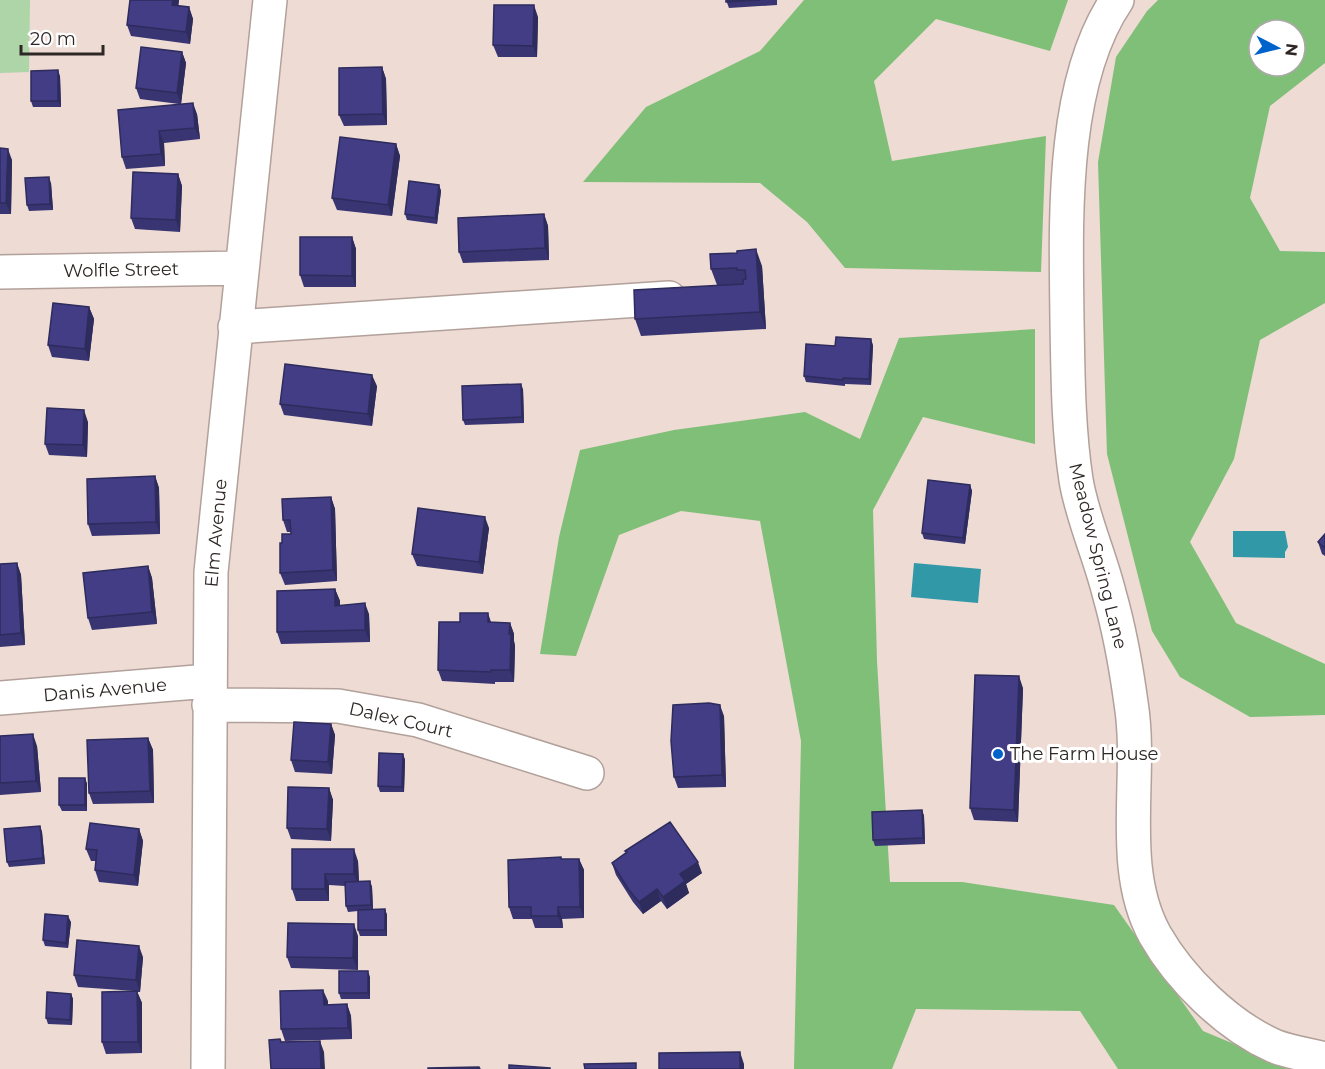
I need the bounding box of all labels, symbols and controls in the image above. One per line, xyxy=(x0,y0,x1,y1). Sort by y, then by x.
scale bar xyxy=(21,18,104,56)
north arrow xyxy=(1247,18,1307,78)
text: 20 m xyxy=(30,28,76,50)
text: N xyxy=(1281,42,1302,57)
street label: Wolfle Street xyxy=(63,258,179,282)
street label: Meadow Spring Lane xyxy=(1064,461,1132,651)
street label: Elm Avenue xyxy=(200,478,232,588)
street label: Danis Avenue xyxy=(42,674,168,706)
street label: Dalex Court xyxy=(347,697,455,743)
place label: The Farm House xyxy=(1010,743,1158,765)
marker: The Farm House xyxy=(991,747,1005,761)

